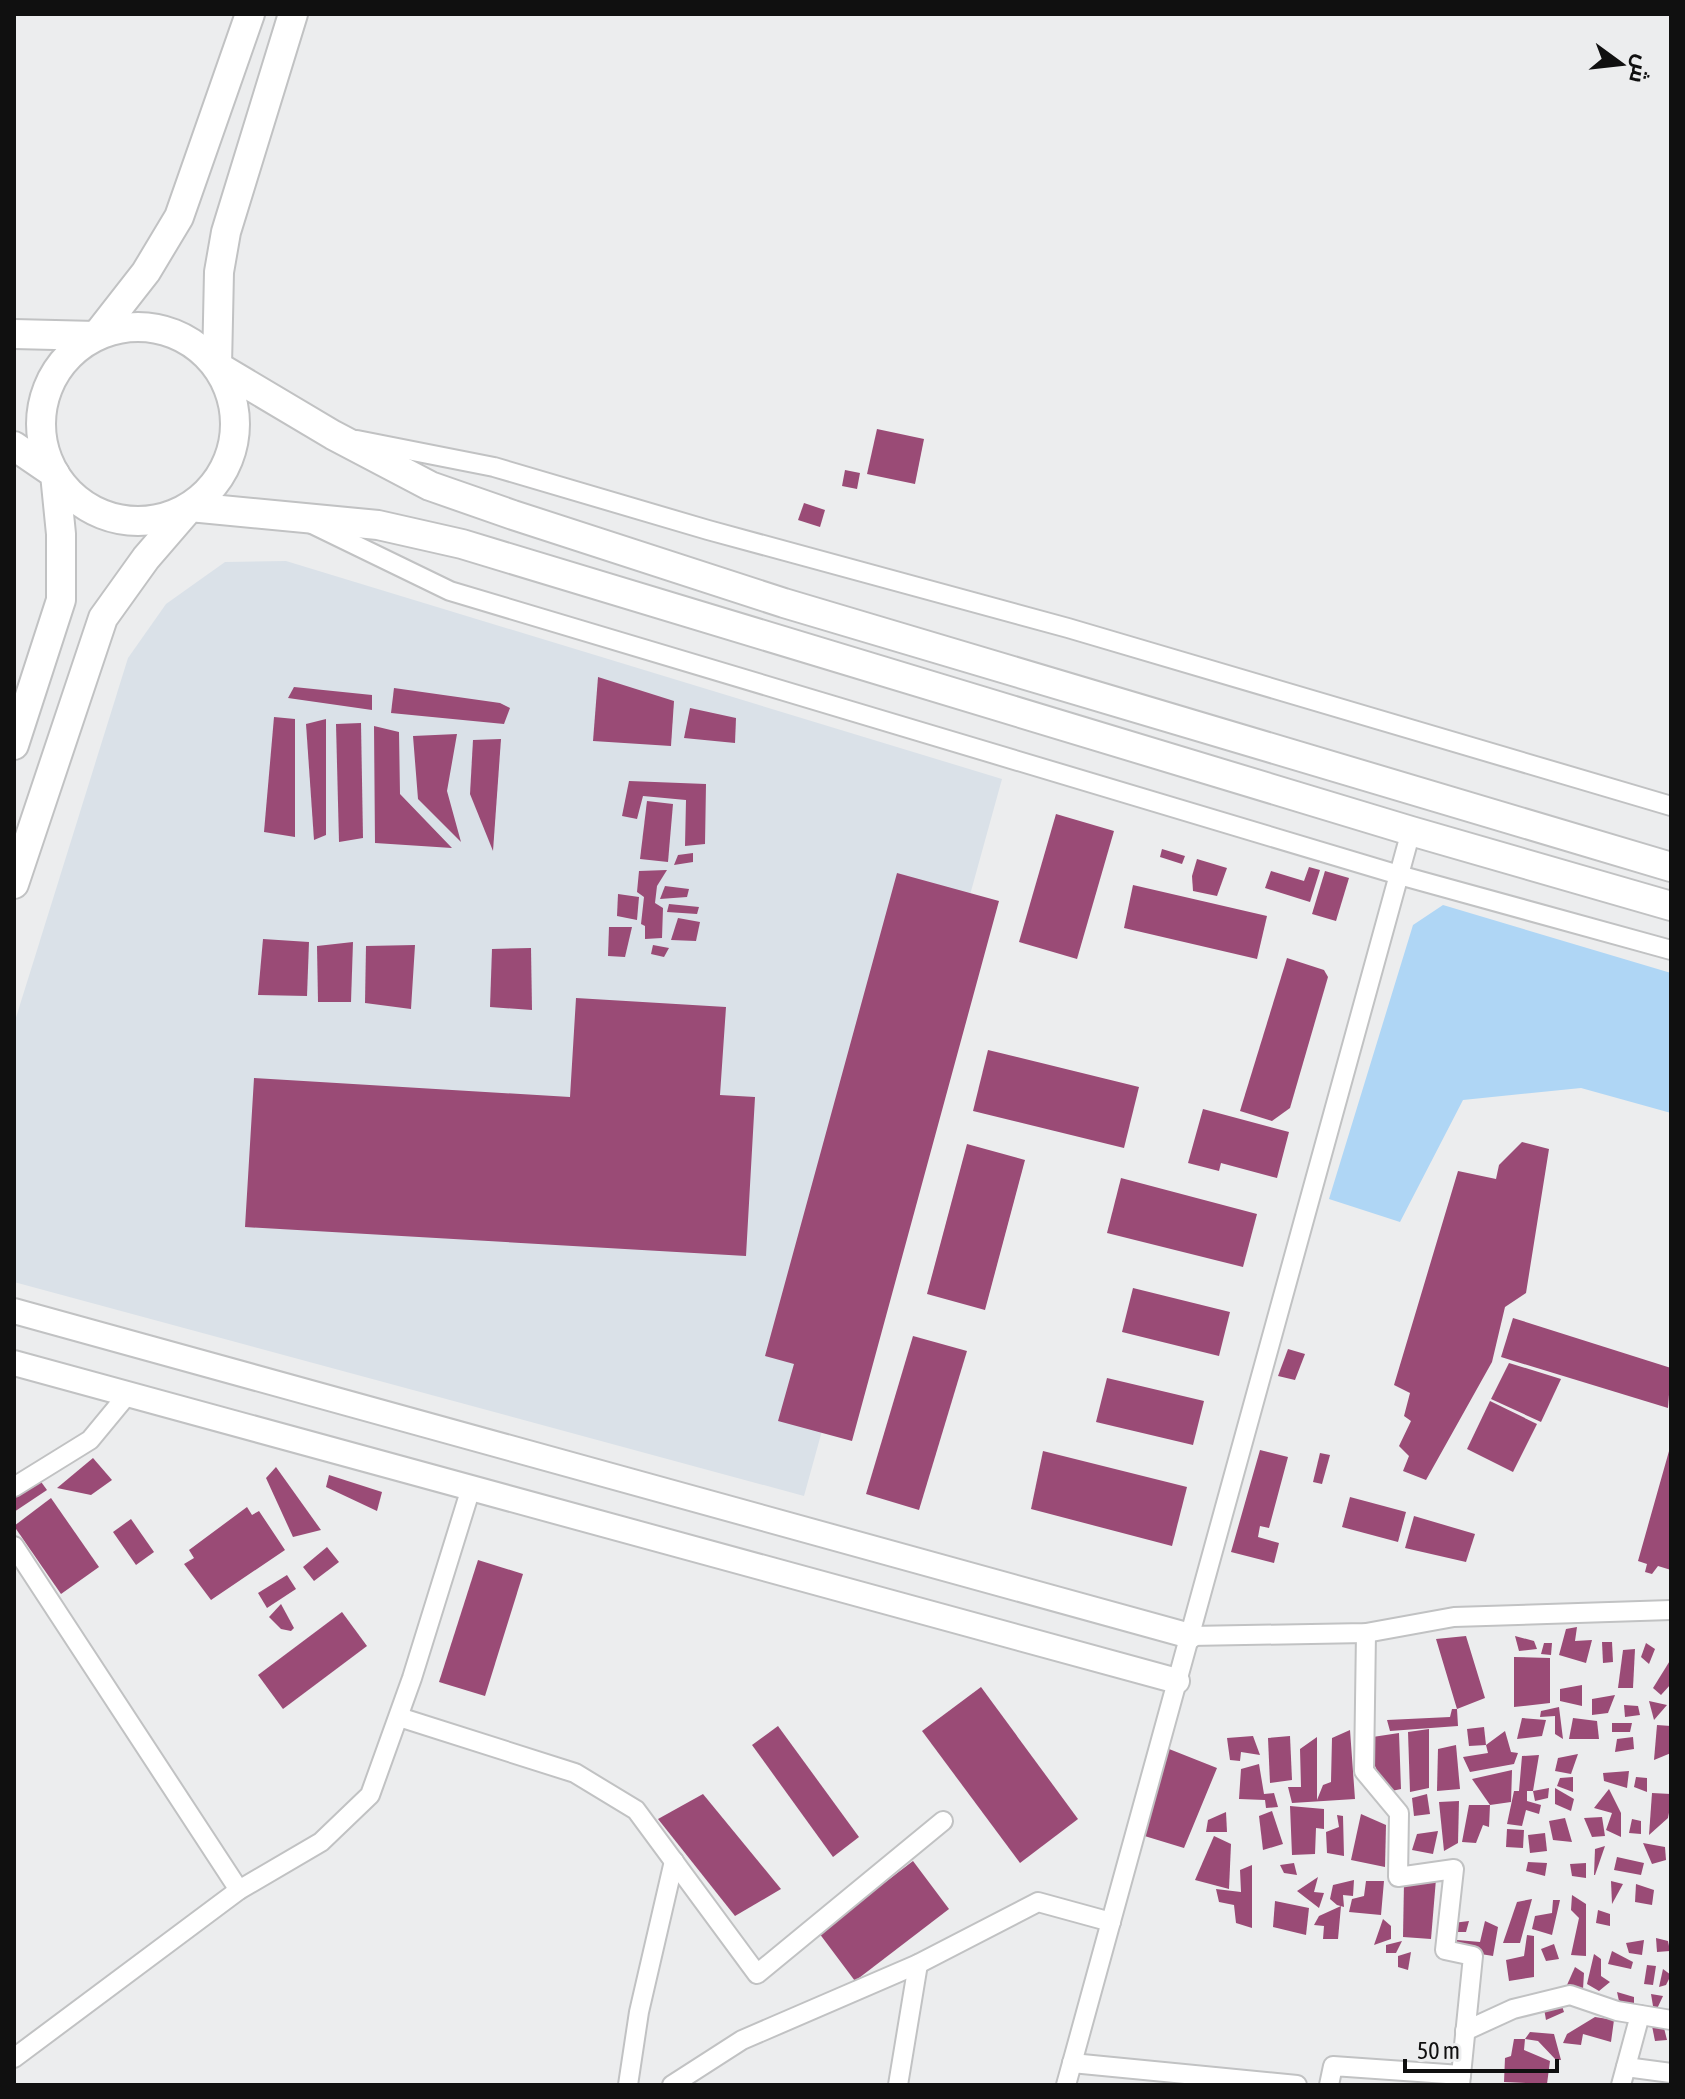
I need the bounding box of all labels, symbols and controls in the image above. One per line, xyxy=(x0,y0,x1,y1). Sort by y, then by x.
north arrow xyxy=(1581,24,1661,104)
text: ش xyxy=(1623,52,1657,86)
scale bar xyxy=(1405,2023,1557,2073)
text: 50 m xyxy=(1417,2037,1460,2064)

